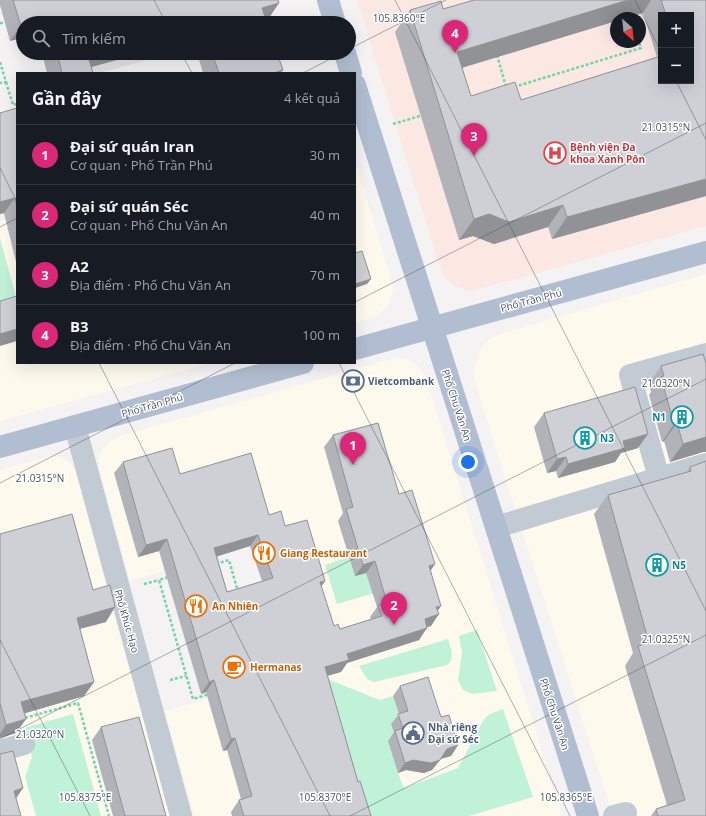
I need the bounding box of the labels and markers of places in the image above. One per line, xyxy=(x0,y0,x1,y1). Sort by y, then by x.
pin: 4 xyxy=(442,20,468,53)
pin: 3 xyxy=(461,123,487,156)
hospital icon: Bệnh viện Đa khoa Xanh Pôn xyxy=(542,140,568,166)
place label: Bệnh viện Đa khoa Xanh Pôn xyxy=(570,140,645,166)
bank icon: Vietcombank xyxy=(340,368,366,394)
place label: Vietcombank xyxy=(368,374,435,388)
building icon: N1 xyxy=(669,404,695,430)
place label: N1 xyxy=(652,410,666,424)
building icon: N3 xyxy=(572,425,598,451)
place label: N3 xyxy=(600,431,614,445)
pin: 1 xyxy=(340,432,366,465)
restaurant icon: Giang Restaurant xyxy=(251,540,277,566)
place label: Giang Restaurant xyxy=(280,546,368,560)
building icon: N5 xyxy=(644,552,670,578)
place label: N5 xyxy=(672,558,686,572)
pin: 2 xyxy=(381,592,407,625)
restaurant icon: An Nhiên xyxy=(183,593,209,619)
place label: An Nhiên xyxy=(212,599,258,613)
cafe icon: Hermanas xyxy=(221,654,247,680)
place label: Hermanas xyxy=(250,660,302,674)
public building icon: Nhà riêng Đại sứ Séc xyxy=(400,720,426,746)
place label: Nhà riêng Đại sứ Séc xyxy=(428,720,479,746)

